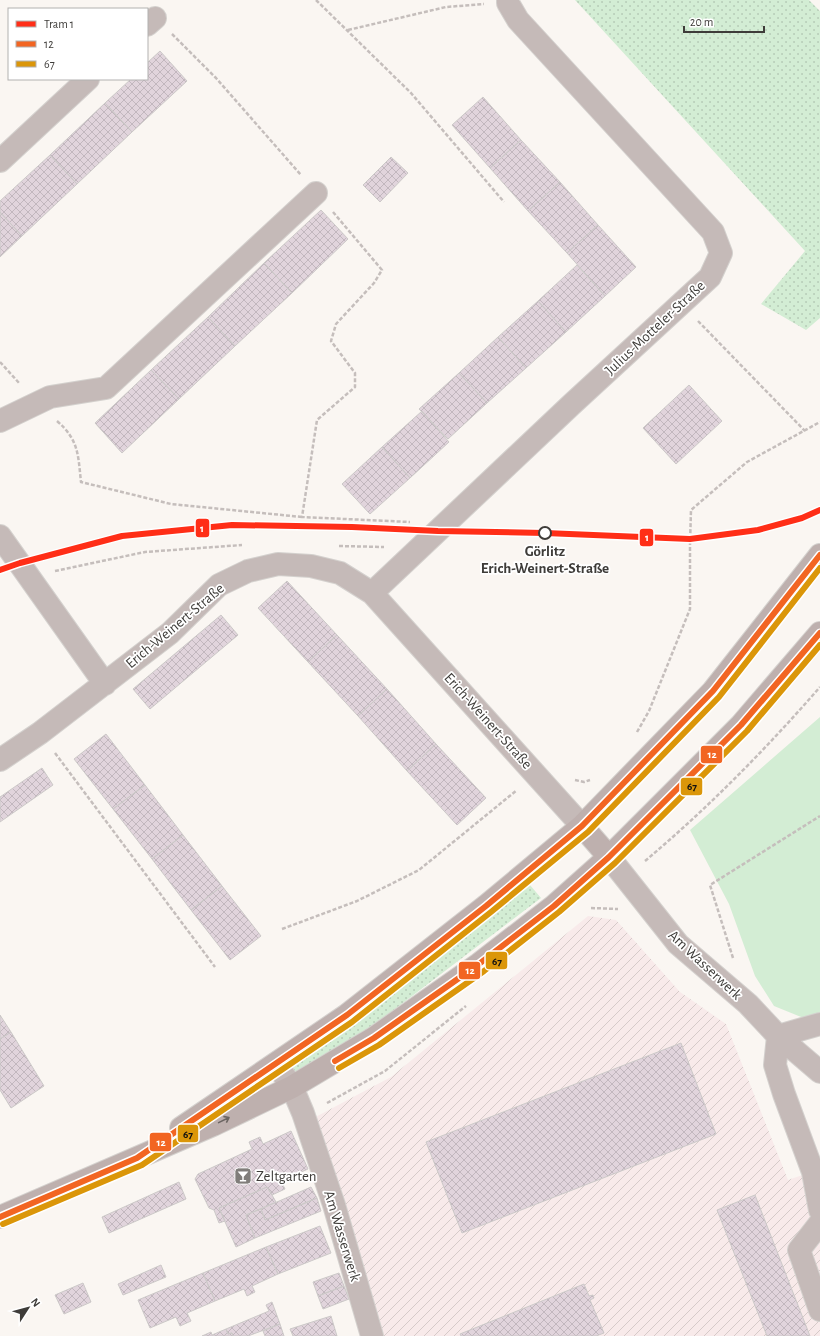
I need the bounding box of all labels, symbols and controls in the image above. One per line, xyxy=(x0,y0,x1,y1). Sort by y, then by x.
legend xyxy=(8,8,148,80)
scale bar xyxy=(684,8,764,34)
text: 20 m xyxy=(690,16,713,28)
text: Tram 1 xyxy=(44,18,74,30)
text: 12 xyxy=(44,38,54,50)
text: 67 xyxy=(44,58,55,70)
street label: Julius-Motteler-Straße xyxy=(602,278,708,378)
line badge: 1 xyxy=(195,518,210,538)
text: 1 xyxy=(200,523,204,534)
marker: Görlitz Erich-Weinert-Straße xyxy=(538,526,552,540)
line badge: 1 xyxy=(639,528,654,547)
text: 1 xyxy=(645,532,649,543)
place label: Görlitz Erich-Weinert-Straße xyxy=(481,544,609,576)
street label: Erich-Weinert-Straße xyxy=(123,581,227,671)
street label: Erich-Weinert-Straße xyxy=(441,670,535,772)
line badge: 12 xyxy=(700,745,723,764)
text: 12 xyxy=(707,749,717,760)
line badge: 67 xyxy=(680,777,703,796)
text: 67 xyxy=(687,781,697,792)
street label: Am Wasserwerk xyxy=(665,927,745,1003)
line badge: 67 xyxy=(485,951,508,970)
text: 67 xyxy=(492,956,502,967)
line badge: 12 xyxy=(458,961,481,980)
text: 12 xyxy=(465,965,475,976)
one-way arrow xyxy=(217,1116,229,1123)
line badge: 67 xyxy=(177,1124,199,1143)
text: 67 xyxy=(183,1129,193,1140)
line badge: 12 xyxy=(149,1132,172,1152)
text: 12 xyxy=(156,1137,166,1148)
bar icon: Zeltgarten xyxy=(233,1166,253,1186)
place label: Zeltgarten xyxy=(256,1169,317,1184)
street label: Am Wasserwerk xyxy=(321,1189,363,1283)
north arrow xyxy=(8,1288,48,1328)
text: N xyxy=(29,1296,42,1309)

